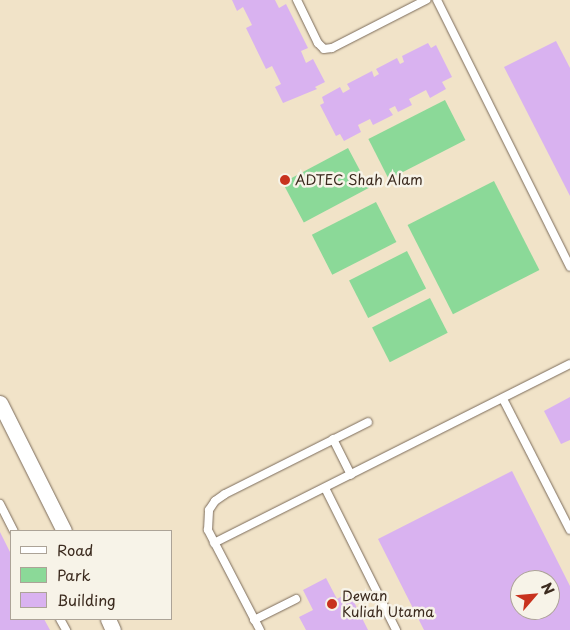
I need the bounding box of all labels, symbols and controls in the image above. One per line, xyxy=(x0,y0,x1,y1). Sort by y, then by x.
place label: ADTEC Shah Alam xyxy=(295,172,424,188)
marker: ADTEC Shah Alam xyxy=(279,174,291,186)
legend xyxy=(10,530,172,620)
text: Road xyxy=(57,538,93,561)
text: Park xyxy=(57,563,91,586)
north arrow xyxy=(510,570,560,620)
text: N xyxy=(536,579,560,598)
text: Building xyxy=(57,588,116,611)
place label: Dewan Kuliah Utama xyxy=(342,588,435,620)
marker: Dewan Kuliah Utama xyxy=(326,598,338,610)

